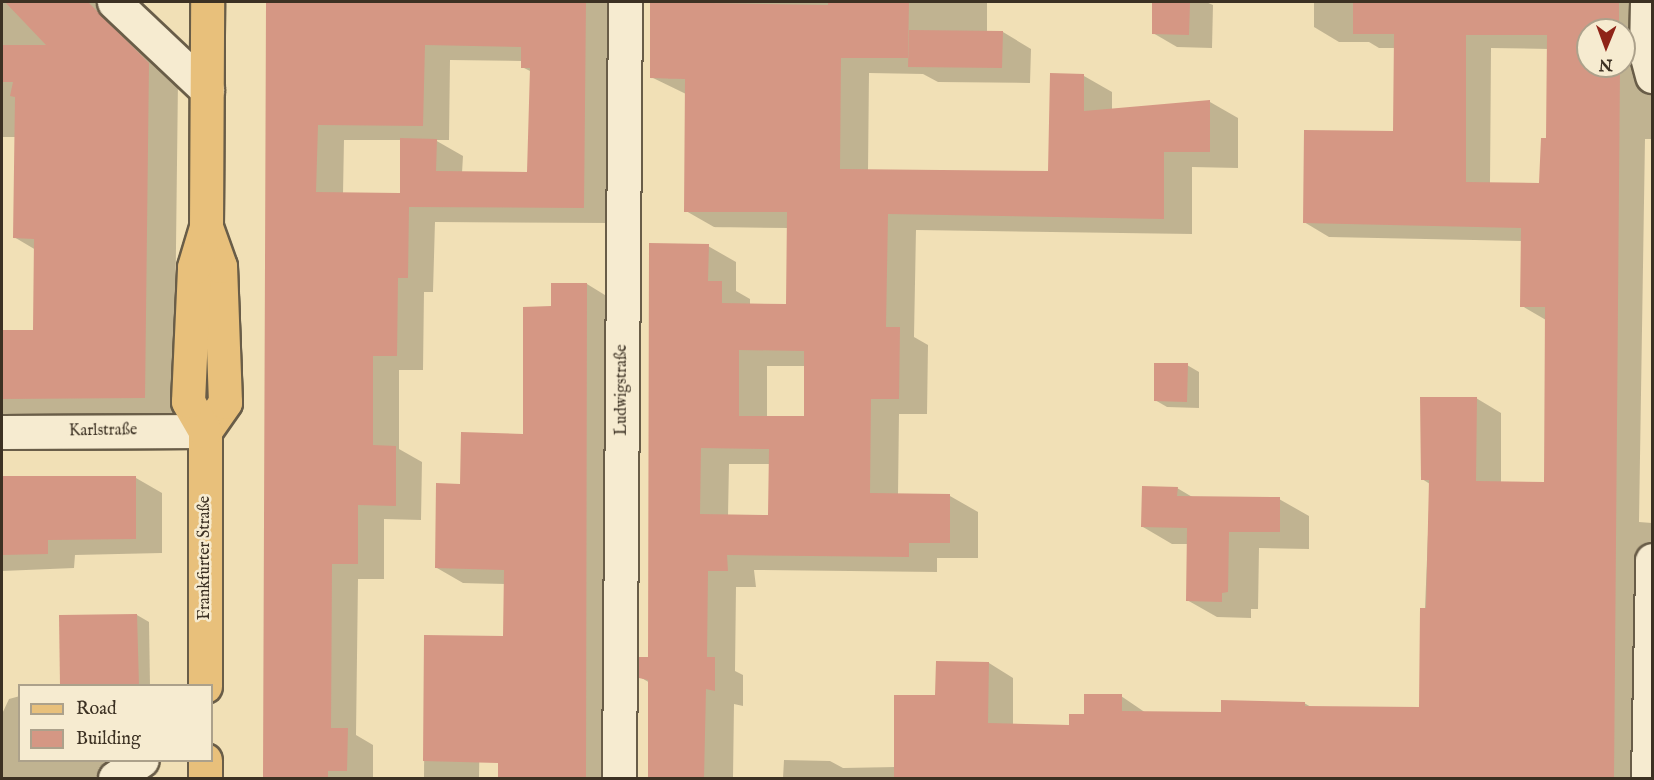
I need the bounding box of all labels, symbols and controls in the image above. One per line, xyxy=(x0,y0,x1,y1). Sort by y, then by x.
north arrow xyxy=(1576,18,1636,78)
text: N xyxy=(1599,54,1613,74)
street label: Ludwigstraße xyxy=(612,344,632,436)
street label: Karlstraße xyxy=(69,421,137,441)
street label: Frankfurter Straße xyxy=(195,496,215,620)
legend xyxy=(18,684,213,762)
text: Road xyxy=(76,698,117,721)
text: Building xyxy=(76,728,141,751)

